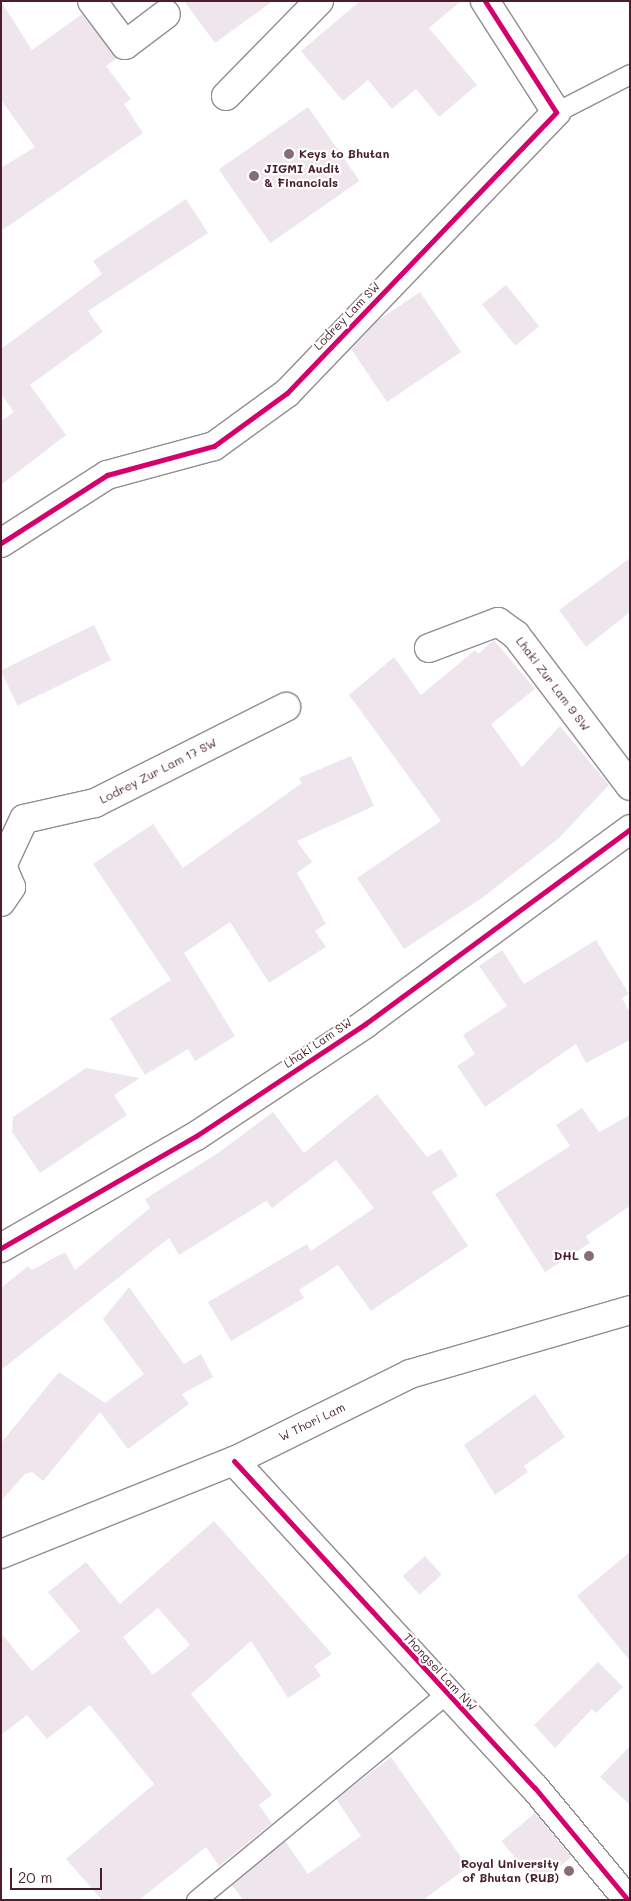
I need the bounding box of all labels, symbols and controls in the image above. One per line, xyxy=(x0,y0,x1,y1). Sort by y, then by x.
place label: Keys to Bhutan xyxy=(299,147,389,161)
marker: Keys to Bhutan xyxy=(283,148,295,160)
place label: JIGMI Audit & Financials xyxy=(264,162,340,190)
marker: JIGMI Audit & Financials xyxy=(248,170,260,182)
street label: Lodrey Lam SW xyxy=(311,279,383,353)
street label: Lhaki Zur Lam 9 SW xyxy=(513,634,593,734)
street label: Lodrey Zur Lam 17 SW xyxy=(97,735,219,807)
street label: Lhaki Lam SW xyxy=(281,1015,355,1071)
place label: DHL xyxy=(554,1249,579,1263)
marker: DHL xyxy=(583,1250,595,1262)
street label: W Thori Lam xyxy=(277,1400,347,1444)
street label: Thongsel Lam NW xyxy=(400,1630,480,1714)
place label: Royal University of Bhutan (RUB) xyxy=(461,1857,559,1885)
scale bar xyxy=(12,1858,105,1890)
marker: Royal University of Bhutan (RUB) xyxy=(563,1865,575,1877)
text: 20 m xyxy=(18,1867,52,1887)

